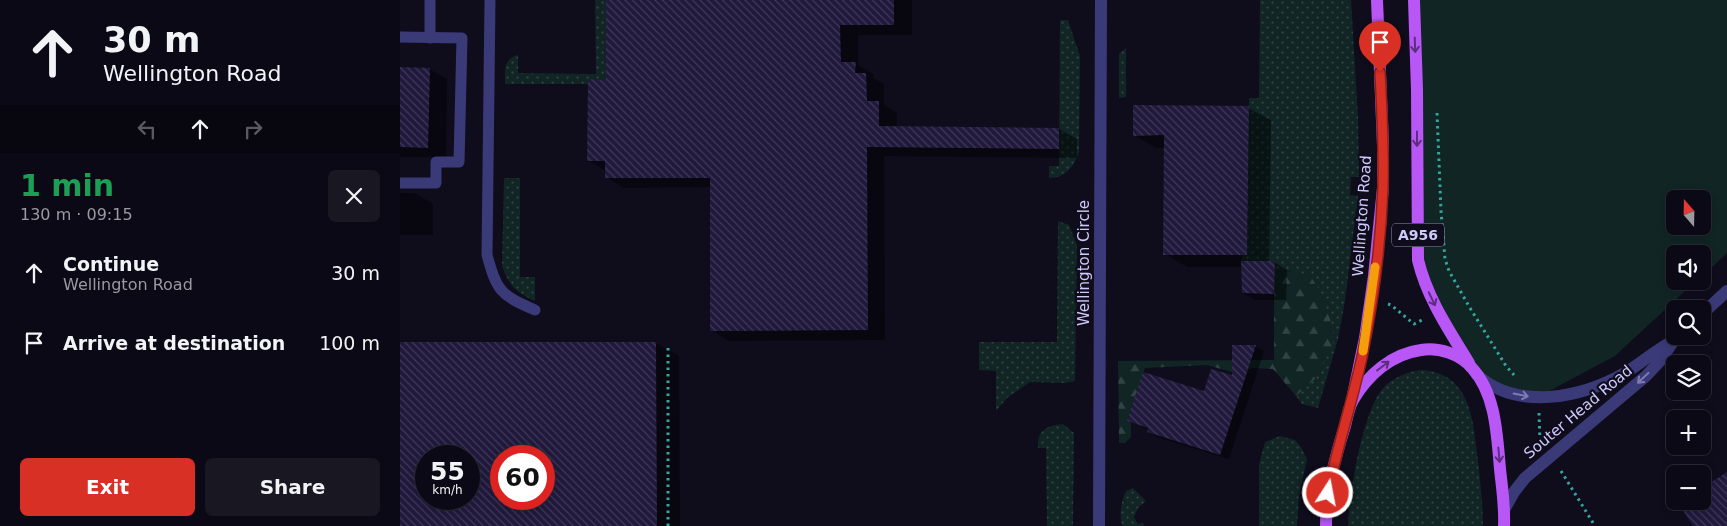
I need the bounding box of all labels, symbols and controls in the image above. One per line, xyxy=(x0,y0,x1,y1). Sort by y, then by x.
icon: ahead xyxy=(20,20,85,85)
text: 30 m xyxy=(103,20,200,60)
pin xyxy=(1359,21,1401,72)
icon: arrive xyxy=(1366,28,1394,56)
one-way arrow xyxy=(1410,36,1420,53)
text: Wellington Road xyxy=(103,61,281,86)
icon: left xyxy=(133,115,161,143)
icon: ahead xyxy=(186,115,214,143)
icon: right xyxy=(239,115,267,143)
one-way arrow xyxy=(1412,130,1422,146)
street label: Wellington Road xyxy=(1349,155,1375,277)
text: 1 min xyxy=(20,168,114,203)
button: close xyxy=(328,170,380,222)
north arrow xyxy=(1666,190,1711,235)
map controls xyxy=(1666,190,1711,510)
street label: Wellington Circle xyxy=(1075,200,1093,326)
text: 130 m · 09:15 xyxy=(20,205,133,224)
road number: A956 xyxy=(1392,224,1444,246)
button: sound xyxy=(1666,245,1711,290)
text: Continue xyxy=(63,253,159,275)
icon: ahead xyxy=(20,259,48,287)
text: 30 m xyxy=(331,262,380,284)
text: Wellington Road xyxy=(63,275,193,294)
one-way arrow xyxy=(1427,291,1437,306)
button: search xyxy=(1666,300,1711,345)
icon: arrive xyxy=(20,329,48,357)
text: Arrive at destination xyxy=(63,332,285,354)
text: 100 m xyxy=(319,332,380,354)
button: layers xyxy=(1666,355,1711,400)
one-way arrow xyxy=(1376,361,1390,371)
street label: Souter Head Road xyxy=(1520,361,1636,463)
one-way arrow xyxy=(1637,372,1650,384)
one-way arrow xyxy=(1512,390,1528,400)
button: + xyxy=(1666,410,1711,455)
speed limit sign: 60 xyxy=(490,445,555,510)
one-way arrow xyxy=(1494,446,1504,462)
text: 55 xyxy=(430,457,465,486)
button: Exit xyxy=(20,458,195,516)
button: Share xyxy=(205,458,380,516)
button: − xyxy=(1666,465,1711,510)
position arrow xyxy=(1301,466,1353,518)
text: km/h xyxy=(432,483,463,497)

